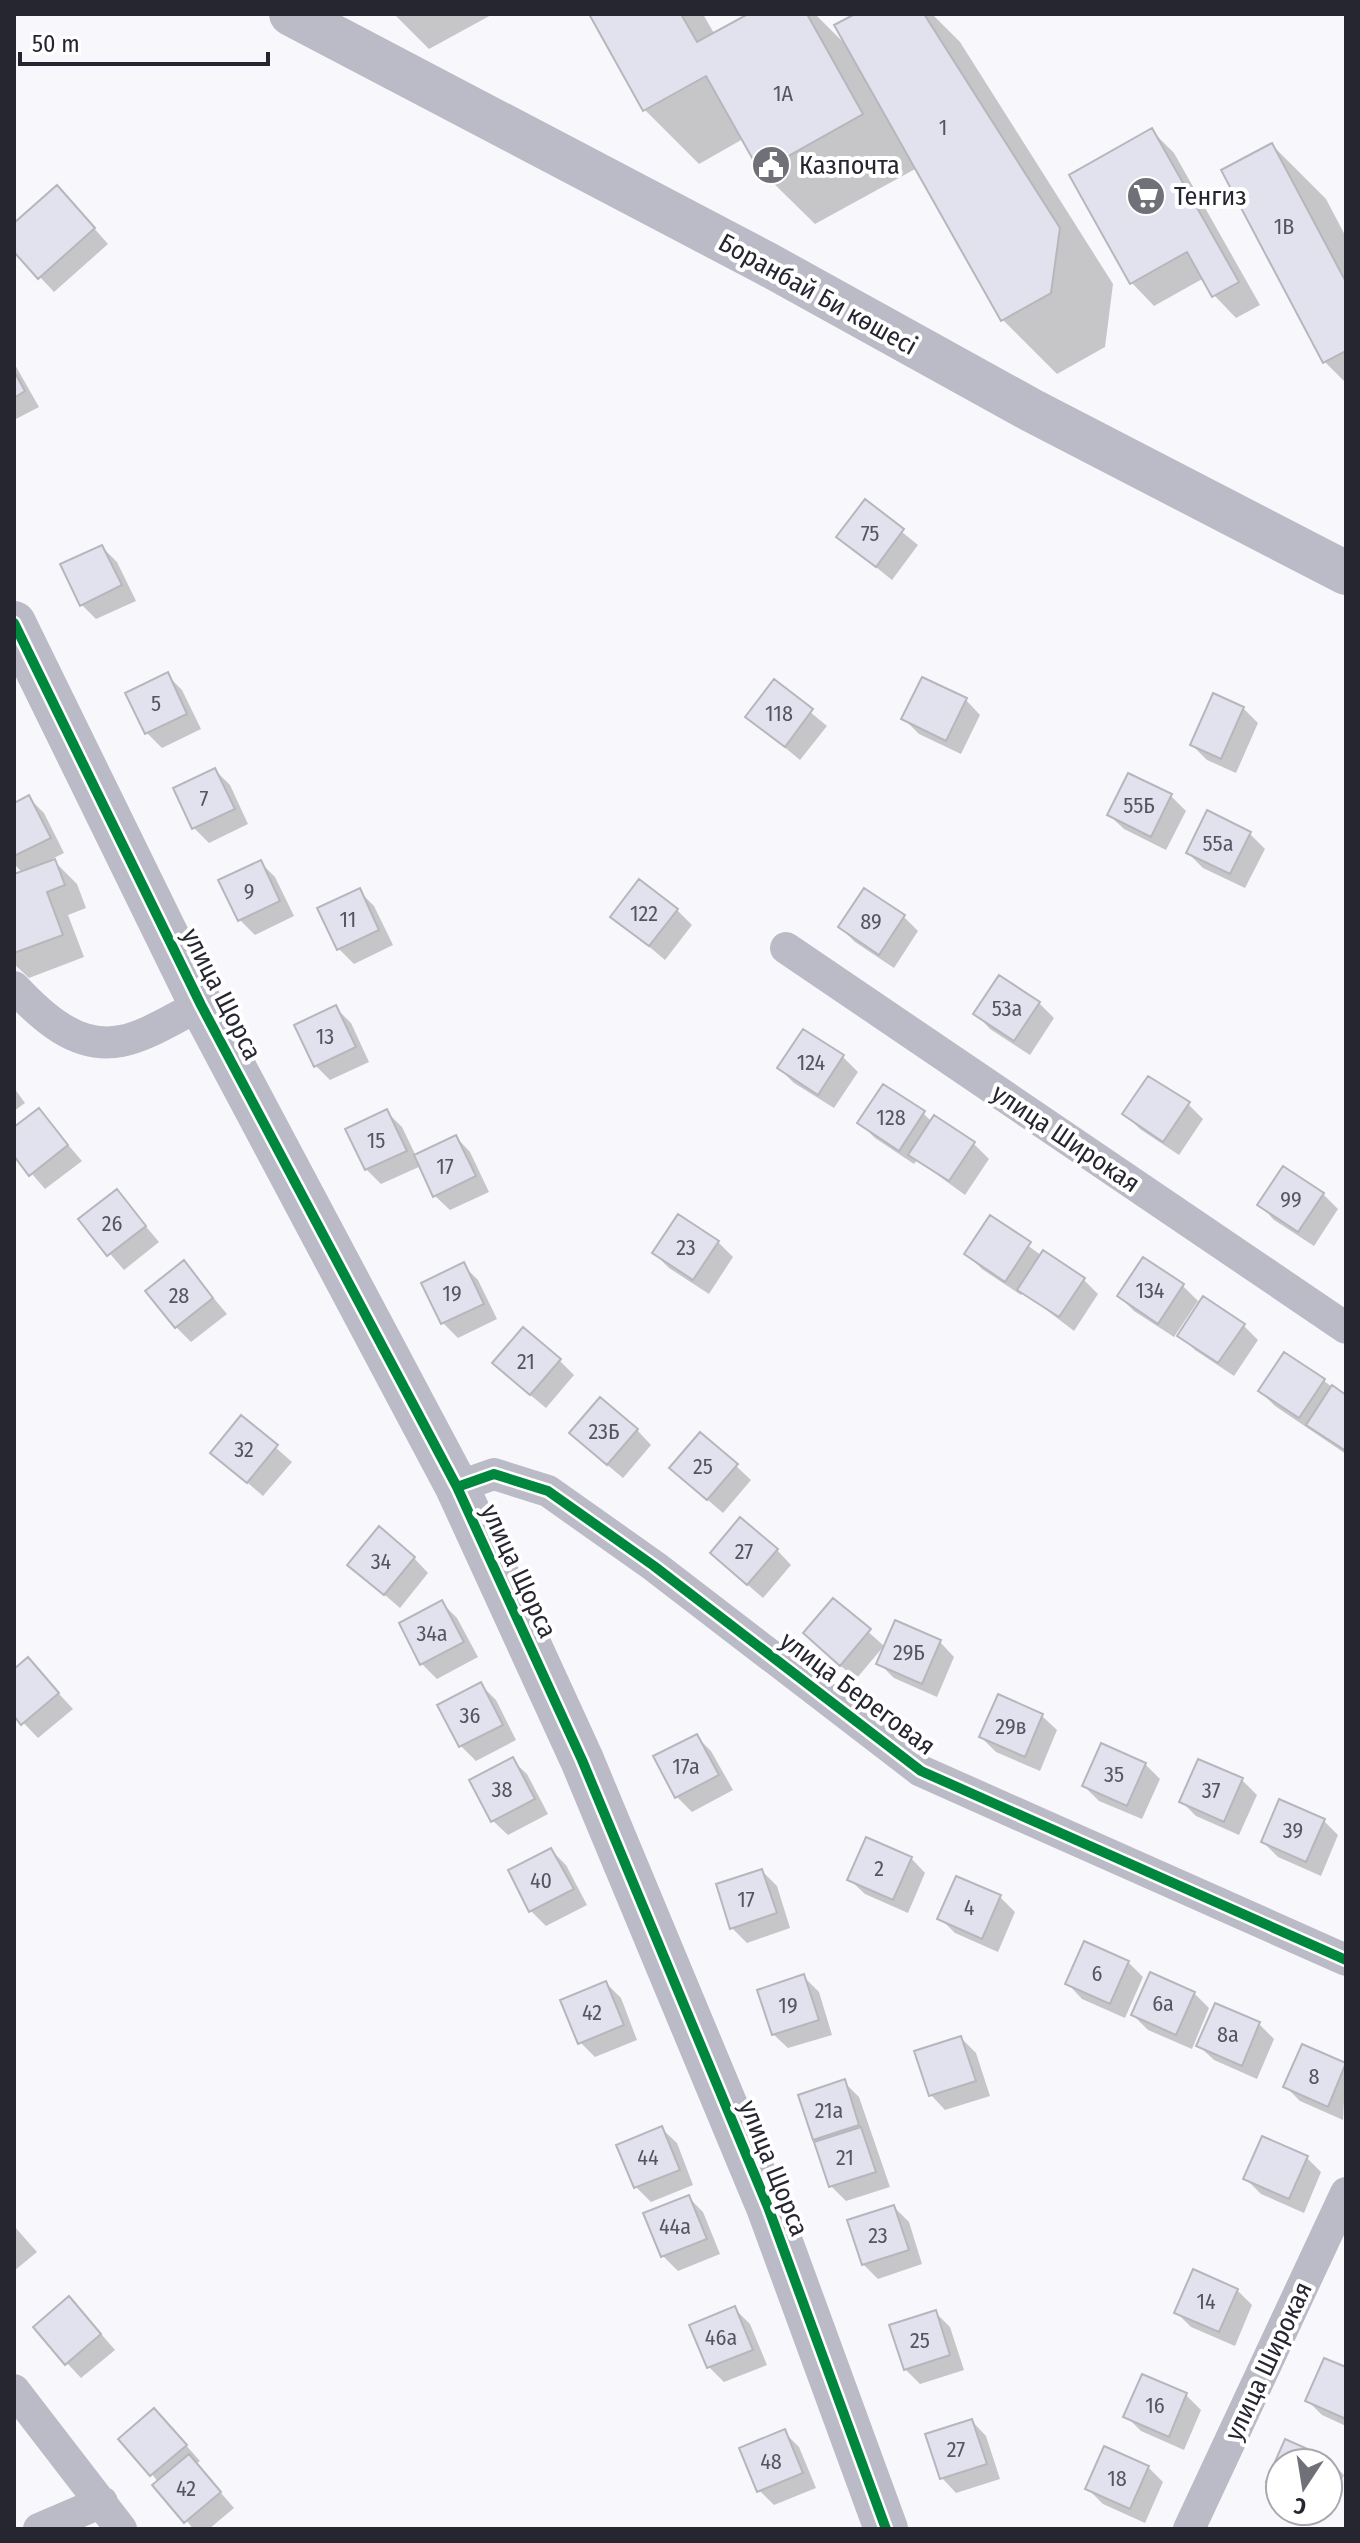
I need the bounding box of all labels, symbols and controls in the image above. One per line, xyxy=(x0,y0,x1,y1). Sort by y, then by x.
scale bar xyxy=(20,16,268,66)
text: 50 m xyxy=(32,30,80,58)
house number: 1А xyxy=(773,80,794,107)
house number: 1 xyxy=(939,114,947,141)
public building icon: Казпочта xyxy=(750,144,792,186)
place label: Казпочта xyxy=(799,150,900,181)
supermarket icon: Тенгиз xyxy=(1125,175,1167,217)
place label: Тенгиз xyxy=(1174,181,1247,212)
house number: 1В xyxy=(1274,213,1294,240)
street label: Боранбай Би көшесі xyxy=(713,227,922,362)
house number: 75 xyxy=(861,520,879,547)
house number: 5 xyxy=(151,690,161,717)
house number: 118 xyxy=(765,700,793,727)
house number: 7 xyxy=(200,785,209,812)
house number: 55Б xyxy=(1123,792,1155,819)
house number: 55а xyxy=(1203,830,1233,857)
house number: 9 xyxy=(244,878,254,905)
house number: 122 xyxy=(630,900,658,927)
house number: 11 xyxy=(340,906,356,933)
house number: 89 xyxy=(860,908,882,935)
street label: улица Щорса xyxy=(175,923,268,1065)
house number: 53а xyxy=(992,995,1022,1022)
house number: 13 xyxy=(316,1023,334,1050)
house number: 124 xyxy=(797,1049,826,1076)
street label: улица Широкая xyxy=(986,1078,1146,1199)
house number: 128 xyxy=(876,1104,906,1131)
house number: 15 xyxy=(367,1127,385,1154)
house number: 17 xyxy=(436,1153,454,1180)
house number: 99 xyxy=(1280,1186,1302,1213)
house number: 26 xyxy=(102,1210,122,1237)
house number: 23 xyxy=(676,1234,696,1261)
house number: 134 xyxy=(1135,1277,1165,1304)
house number: 19 xyxy=(442,1280,462,1307)
house number: 28 xyxy=(169,1282,189,1309)
house number: 21 xyxy=(517,1348,535,1375)
house number: 23Б xyxy=(588,1418,620,1445)
house number: 32 xyxy=(234,1436,254,1463)
house number: 25 xyxy=(693,1453,713,1480)
street label: улица Щорса xyxy=(474,1499,563,1643)
house number: 27 xyxy=(735,1538,753,1565)
house number: 34 xyxy=(371,1548,392,1575)
house number: 34а xyxy=(416,1620,448,1647)
street label: улица Береговая xyxy=(774,1625,941,1762)
house number: 29Б xyxy=(893,1639,925,1666)
house number: 36 xyxy=(460,1702,481,1729)
house number: 29в xyxy=(995,1713,1027,1740)
house number: 17а xyxy=(672,1753,700,1780)
house number: 35 xyxy=(1104,1761,1124,1788)
house number: 38 xyxy=(492,1776,512,1803)
house number: 37 xyxy=(1202,1777,1220,1804)
house number: 39 xyxy=(1283,1817,1303,1844)
house number: 2 xyxy=(874,1855,884,1882)
house number: 40 xyxy=(530,1867,552,1894)
house number: 17 xyxy=(737,1886,755,1913)
house number: 4 xyxy=(964,1894,975,1921)
house number: 6 xyxy=(1092,1960,1103,1987)
house number: 6а xyxy=(1152,1990,1174,2017)
house number: 19 xyxy=(778,1992,798,2019)
house number: 42 xyxy=(582,1999,602,2026)
house number: 8а xyxy=(1217,2021,1239,2048)
house number: 8 xyxy=(1308,2063,1320,2090)
street label: улица Щорса xyxy=(732,2096,815,2241)
house number: 21а xyxy=(815,2097,843,2124)
house number: 44 xyxy=(637,2144,659,2171)
house number: 21 xyxy=(836,2144,854,2171)
house number: 44а xyxy=(659,2213,691,2240)
house number: 23 xyxy=(868,2222,888,2249)
street label: улица Широкая xyxy=(1218,2277,1319,2446)
house number: 14 xyxy=(1196,2288,1216,2315)
house number: 46а xyxy=(705,2324,737,2351)
house number: 25 xyxy=(910,2327,930,2354)
house number: 16 xyxy=(1145,2392,1165,2419)
house number: 27 xyxy=(947,2436,965,2463)
north arrow xyxy=(1264,2447,1344,2527)
house number: 48 xyxy=(760,2448,782,2475)
house number: 18 xyxy=(1107,2465,1127,2492)
house number: 42 xyxy=(176,2475,196,2502)
text: С xyxy=(1291,2492,1308,2520)

